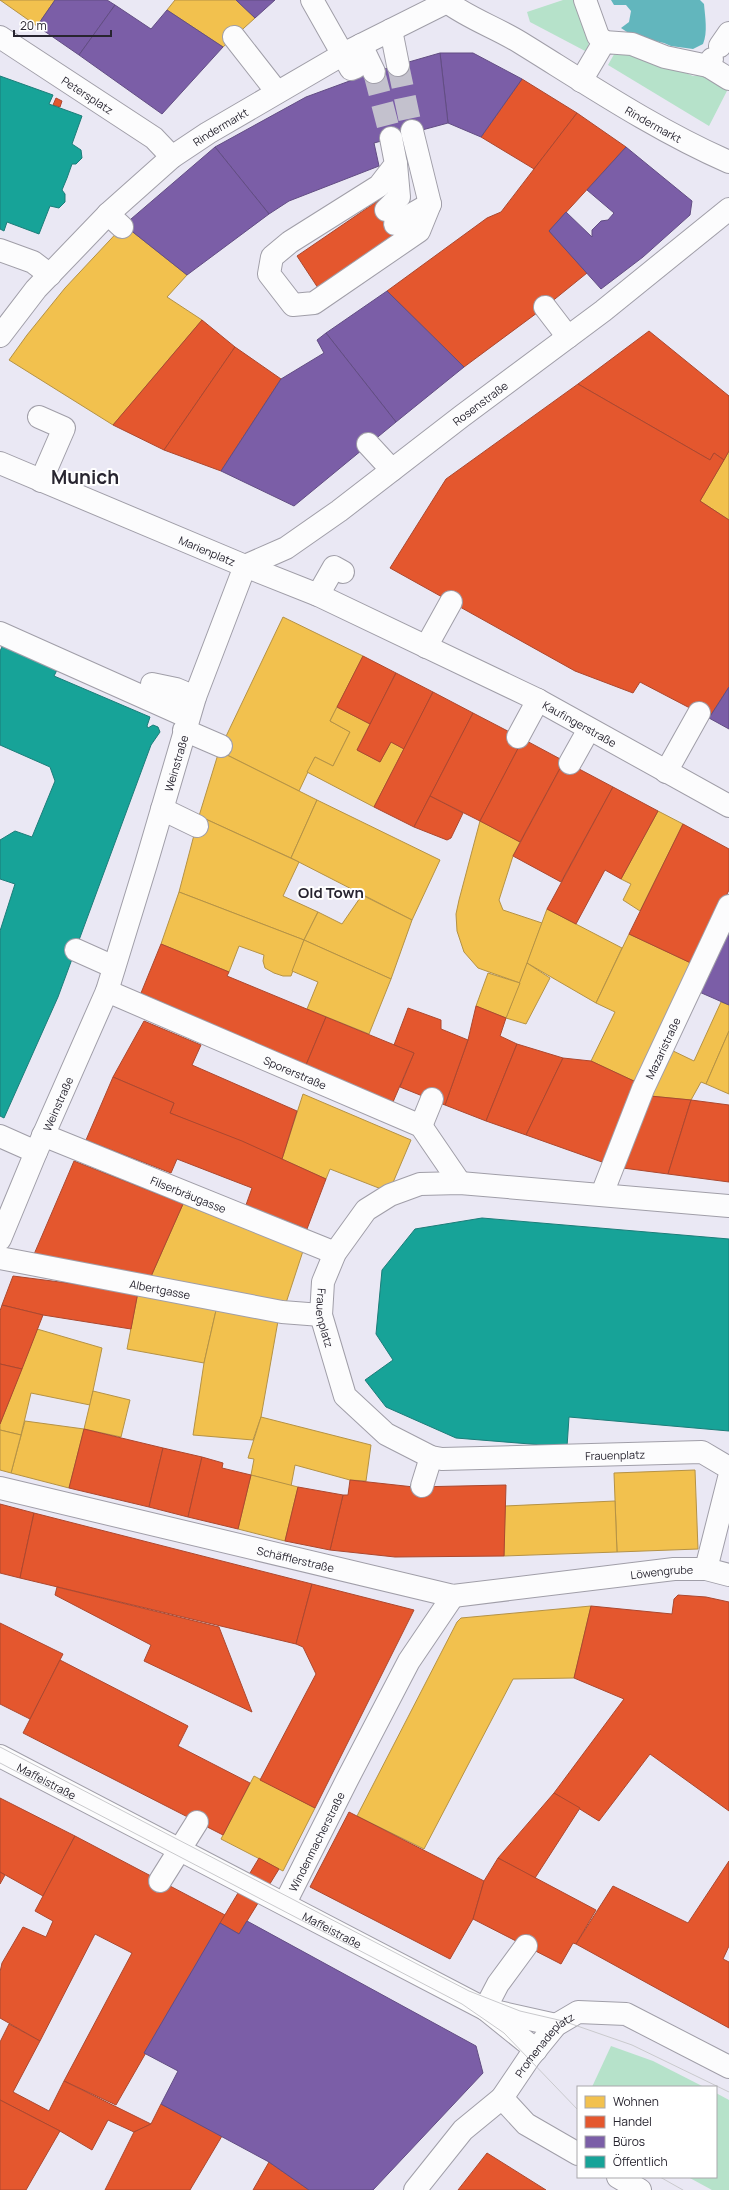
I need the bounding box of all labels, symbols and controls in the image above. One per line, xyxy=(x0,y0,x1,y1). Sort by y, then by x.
scale bar xyxy=(14,12,111,38)
text: 20 m xyxy=(20,17,47,34)
street label: Petersplatz xyxy=(59,72,117,117)
street label: Rindermarkt xyxy=(623,102,684,145)
street label: Rindermarkt xyxy=(189,104,251,149)
street label: Rosenstraße xyxy=(449,377,511,428)
district label: Munich xyxy=(51,464,119,490)
street label: Marienplatz xyxy=(177,532,238,569)
street label: Kaufingerstraße xyxy=(540,697,620,750)
street label: Weinstraße xyxy=(160,733,191,793)
district label: Old Town xyxy=(298,882,364,903)
street label: Mazaristraße xyxy=(641,1014,683,1081)
street label: Sporerstraße xyxy=(262,1052,330,1092)
street label: Weinstraße xyxy=(39,1073,76,1133)
street label: Filserbräugasse xyxy=(148,1172,229,1216)
street label: Albertgasse xyxy=(128,1276,192,1302)
street label: Frauenplatz xyxy=(313,1288,338,1349)
street label: Frauenplatz xyxy=(585,1446,646,1463)
street label: Schäfflerstraße xyxy=(255,1542,336,1575)
street label: Löwengrube xyxy=(630,1562,694,1582)
street label: Maffeistraße xyxy=(15,1759,80,1802)
street label: Windenmacherstraße xyxy=(285,1788,348,1894)
street label: Maffeistraße xyxy=(300,1908,365,1951)
street label: Promenadeplatz xyxy=(511,2009,577,2080)
legend xyxy=(577,2086,717,2178)
text: Wohnen xyxy=(613,2093,659,2110)
text: Handel xyxy=(613,2113,652,2130)
text: Büros xyxy=(613,2133,645,2150)
text: Öffentlich xyxy=(613,2153,668,2170)

